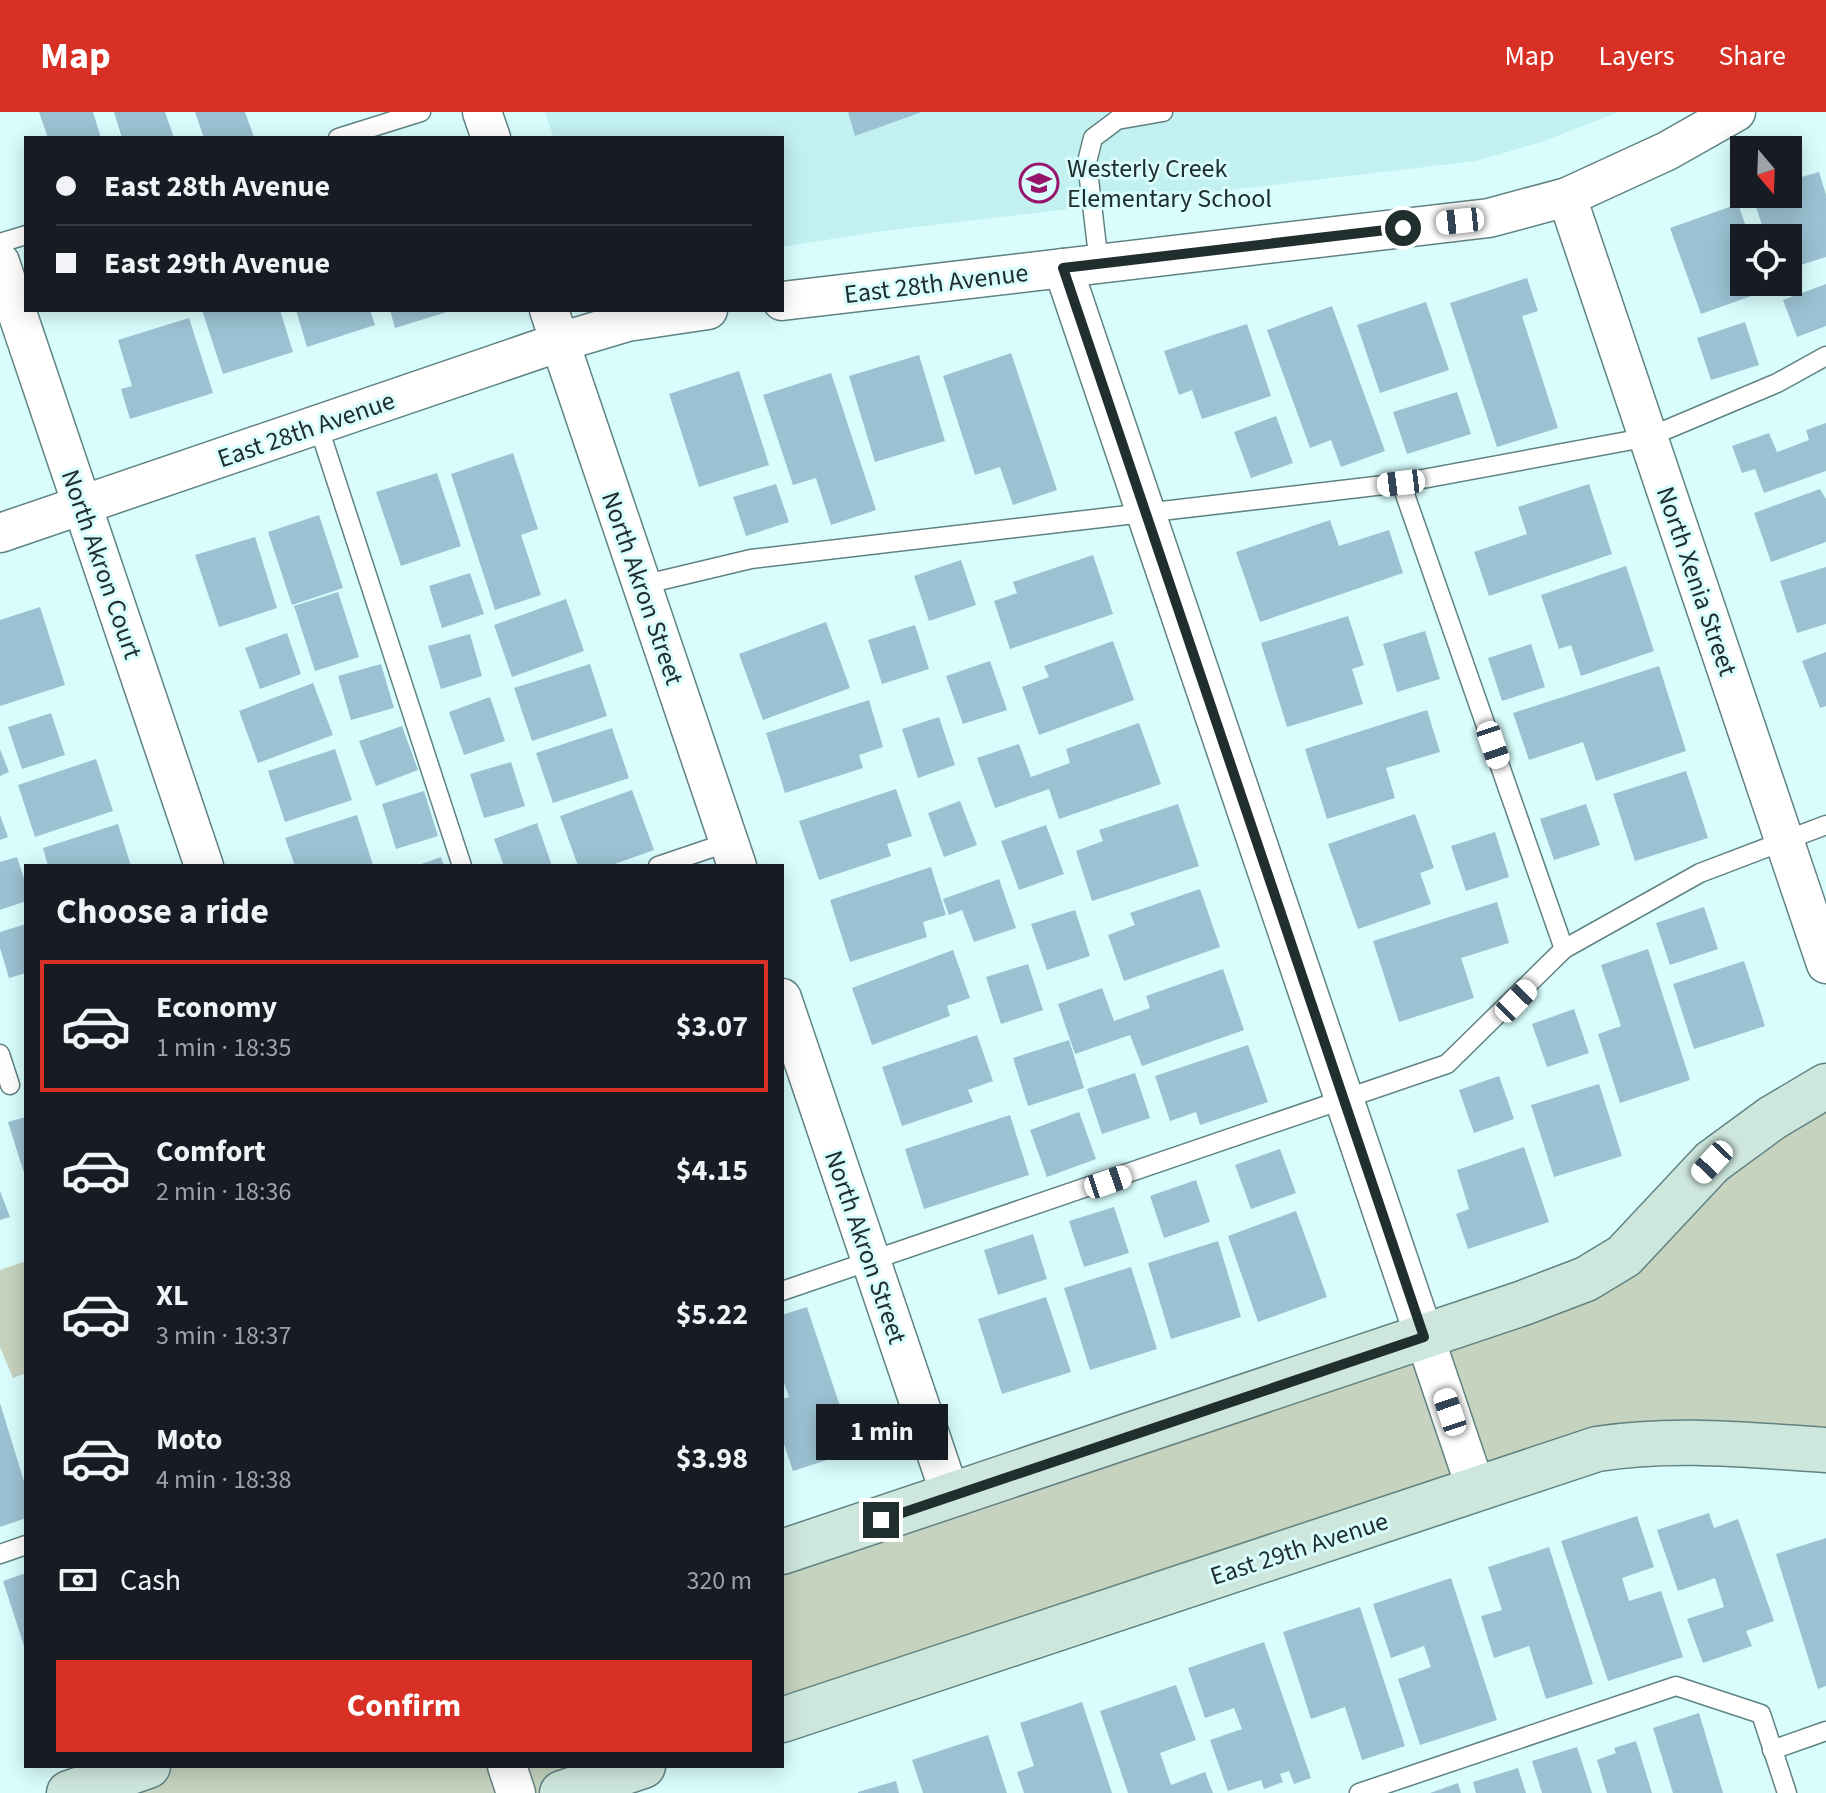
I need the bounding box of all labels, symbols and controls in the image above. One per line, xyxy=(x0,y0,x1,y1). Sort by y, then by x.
text: Map xyxy=(40,29,111,83)
text: Map xyxy=(1504,36,1554,76)
text: Layers xyxy=(1598,36,1674,76)
text: Share xyxy=(1718,36,1786,76)
north arrow xyxy=(1730,136,1802,208)
map controls xyxy=(1730,136,1802,296)
place label: Westerly Creek Elementary School xyxy=(1067,150,1272,217)
school or university icon: Westerly Creek Elementary School xyxy=(1018,162,1060,204)
text: East 28th Avenue xyxy=(104,165,330,208)
car xyxy=(1435,207,1485,235)
route start xyxy=(1385,210,1421,246)
button: locate xyxy=(1730,224,1802,296)
text: East 29th Avenue xyxy=(104,242,330,285)
street label: East 28th Avenue xyxy=(842,254,1030,313)
street label: East 28th Avenue xyxy=(213,382,400,477)
street label: North Akron Court xyxy=(52,464,151,664)
car xyxy=(1376,468,1426,498)
street label: North Xenia Street xyxy=(1647,481,1746,681)
street label: North Akron Street xyxy=(592,486,693,690)
car xyxy=(1474,718,1512,772)
text: Choose a ride xyxy=(56,886,269,937)
car xyxy=(1491,975,1541,1027)
text: Economy xyxy=(156,986,277,1029)
icon: car xyxy=(60,990,132,1062)
text: $3.07 xyxy=(676,1005,748,1048)
text: 1 min · 18:35 xyxy=(156,1029,291,1066)
text: Comfort xyxy=(156,1130,266,1173)
icon: car xyxy=(60,1134,132,1206)
car xyxy=(1687,1136,1737,1188)
street label: North Akron Street xyxy=(815,1145,916,1349)
text: $4.15 xyxy=(676,1149,748,1192)
car xyxy=(1081,1163,1135,1201)
text: 2 min · 18:36 xyxy=(156,1173,291,1210)
text: XL xyxy=(156,1274,189,1317)
icon: car xyxy=(60,1278,132,1350)
text: $5.22 xyxy=(676,1293,748,1336)
text: 3 min · 18:37 xyxy=(156,1317,291,1354)
car xyxy=(1431,1385,1469,1439)
callout: 1 min xyxy=(815,1404,947,1460)
text: 1 min xyxy=(850,1413,914,1450)
text: Moto xyxy=(156,1418,222,1461)
icon: car xyxy=(60,1422,132,1494)
text: $3.98 xyxy=(676,1437,748,1480)
text: 4 min · 18:38 xyxy=(156,1461,291,1498)
route end xyxy=(863,1502,899,1538)
street label: East 29th Avenue xyxy=(1205,1502,1393,1595)
icon: cash xyxy=(56,1558,100,1602)
text: Cash xyxy=(120,1559,181,1602)
text: 320 m xyxy=(686,1562,752,1599)
button: Confirm xyxy=(56,1660,752,1752)

